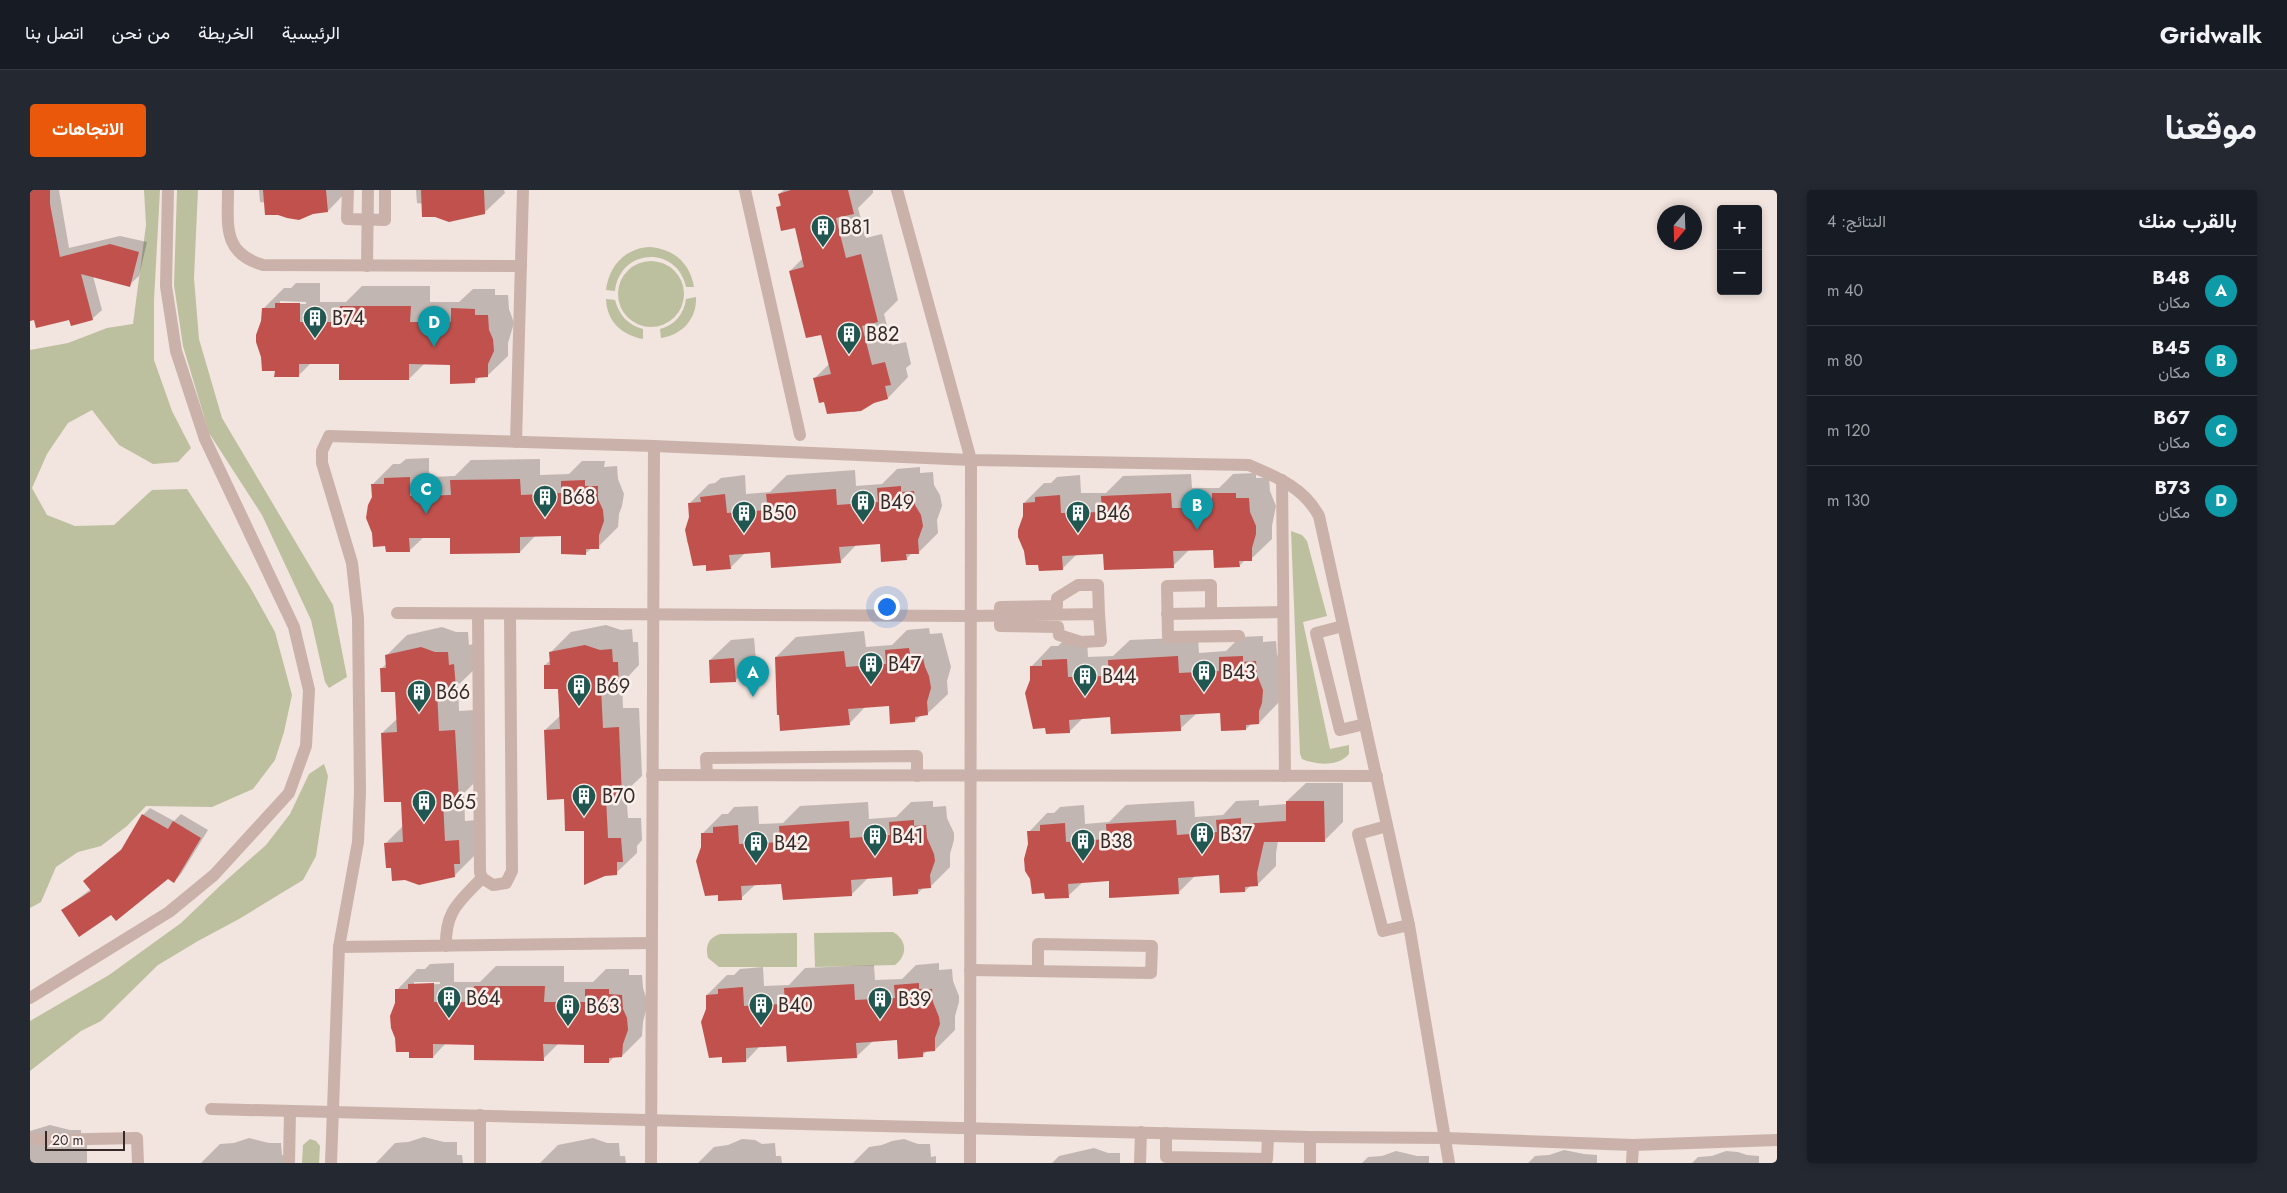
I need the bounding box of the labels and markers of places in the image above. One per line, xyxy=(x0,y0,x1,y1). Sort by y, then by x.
place label: B81 xyxy=(840,213,871,242)
building icon: B81 xyxy=(810,214,836,248)
place label: B74 xyxy=(332,304,365,333)
building icon: B74 xyxy=(302,305,328,339)
pin: D xyxy=(418,306,450,347)
place label: B82 xyxy=(866,320,899,349)
building icon: B82 xyxy=(836,321,862,355)
pin: C xyxy=(410,473,442,514)
place label: B68 xyxy=(562,483,596,512)
building icon: B68 xyxy=(532,484,558,518)
place label: B49 xyxy=(880,488,914,517)
building icon: B49 xyxy=(850,489,876,523)
pin: B xyxy=(1181,489,1213,530)
place label: B50 xyxy=(762,499,796,528)
place label: B46 xyxy=(1096,499,1130,528)
building icon: B50 xyxy=(731,500,757,534)
building icon: B46 xyxy=(1065,500,1091,534)
place label: B47 xyxy=(888,650,922,679)
building icon: B47 xyxy=(858,651,884,685)
pin: A xyxy=(737,656,769,697)
place label: B43 xyxy=(1222,658,1256,687)
building icon: B43 xyxy=(1191,659,1217,693)
place label: B44 xyxy=(1102,662,1137,691)
building icon: B44 xyxy=(1072,663,1098,697)
place label: B69 xyxy=(596,672,630,701)
building icon: B69 xyxy=(566,673,592,707)
place label: B66 xyxy=(436,678,470,707)
building icon: B66 xyxy=(406,679,432,713)
place label: B70 xyxy=(602,782,635,811)
building icon: B70 xyxy=(571,783,597,817)
place label: B65 xyxy=(442,788,476,817)
building icon: B65 xyxy=(411,789,437,823)
place label: B37 xyxy=(1220,820,1253,849)
building icon: B37 xyxy=(1189,821,1215,855)
place label: B41 xyxy=(892,822,924,851)
building icon: B41 xyxy=(862,823,888,857)
place label: B38 xyxy=(1100,827,1133,856)
building icon: B38 xyxy=(1070,828,1096,862)
place label: B42 xyxy=(774,829,808,858)
building icon: B42 xyxy=(743,830,769,864)
place label: B64 xyxy=(466,984,501,1013)
building icon: B64 xyxy=(436,985,462,1019)
place label: B39 xyxy=(898,985,932,1014)
building icon: B39 xyxy=(867,986,893,1020)
place label: B40 xyxy=(778,991,813,1020)
place label: B63 xyxy=(586,992,620,1021)
building icon: B40 xyxy=(748,992,774,1026)
building icon: B63 xyxy=(555,993,581,1027)

